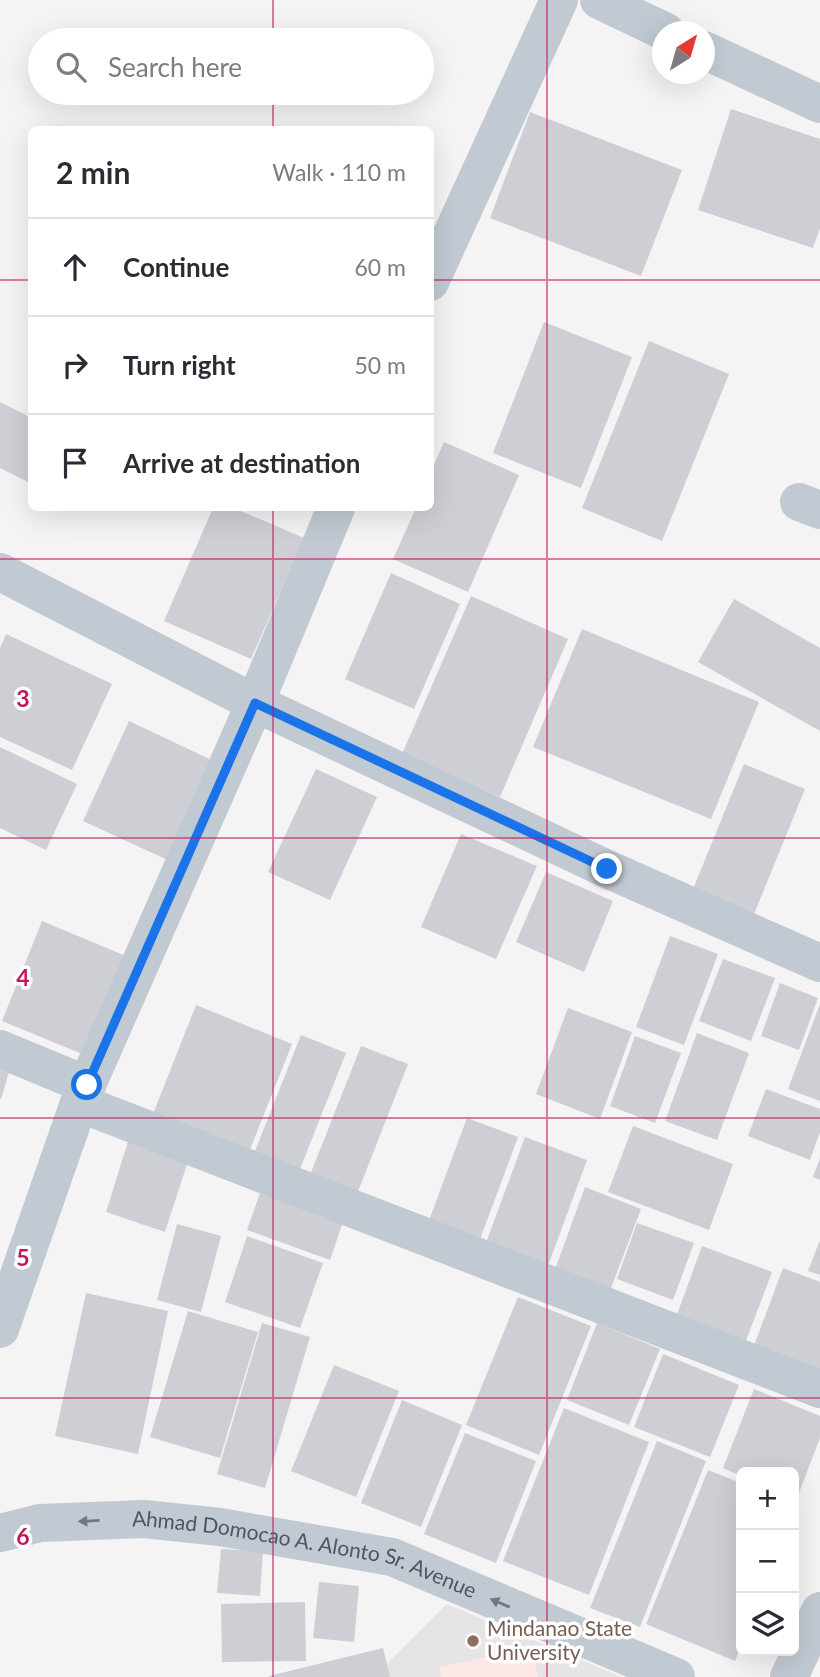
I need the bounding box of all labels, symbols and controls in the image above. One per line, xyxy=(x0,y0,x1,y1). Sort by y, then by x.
north arrow xyxy=(652,21,715,84)
search box xyxy=(28,28,434,105)
icon: search xyxy=(52,48,90,86)
text: Search here xyxy=(108,51,242,83)
text: 2 min xyxy=(56,154,130,190)
text: Walk · 110 m xyxy=(272,158,406,186)
icon: ahead xyxy=(56,248,94,286)
text: Continue xyxy=(123,251,229,283)
text: 60 m xyxy=(355,253,406,281)
icon: right xyxy=(56,346,94,384)
text: Turn right xyxy=(123,349,236,381)
text: 50 m xyxy=(355,351,406,379)
icon: arrive xyxy=(56,444,94,482)
text: Arrive at destination xyxy=(123,447,360,479)
text: 3 xyxy=(16,684,30,712)
route end xyxy=(591,853,622,884)
text: 4 xyxy=(16,963,30,991)
route start xyxy=(71,1069,102,1100)
text: 5 xyxy=(16,1243,30,1271)
map controls xyxy=(736,1467,799,1656)
button: + xyxy=(736,1467,799,1530)
street label: Ahmad Domocao A. Alonto Sr. Avenue xyxy=(131,1505,481,1602)
one-way arrow xyxy=(78,1516,100,1527)
text: 6 xyxy=(16,1522,30,1550)
button: − xyxy=(736,1530,799,1593)
button: layers xyxy=(736,1593,799,1656)
one-way arrow xyxy=(490,1597,510,1609)
place label: Mindanao State University xyxy=(487,1615,632,1664)
marker: Mindanao State University xyxy=(465,1633,481,1649)

